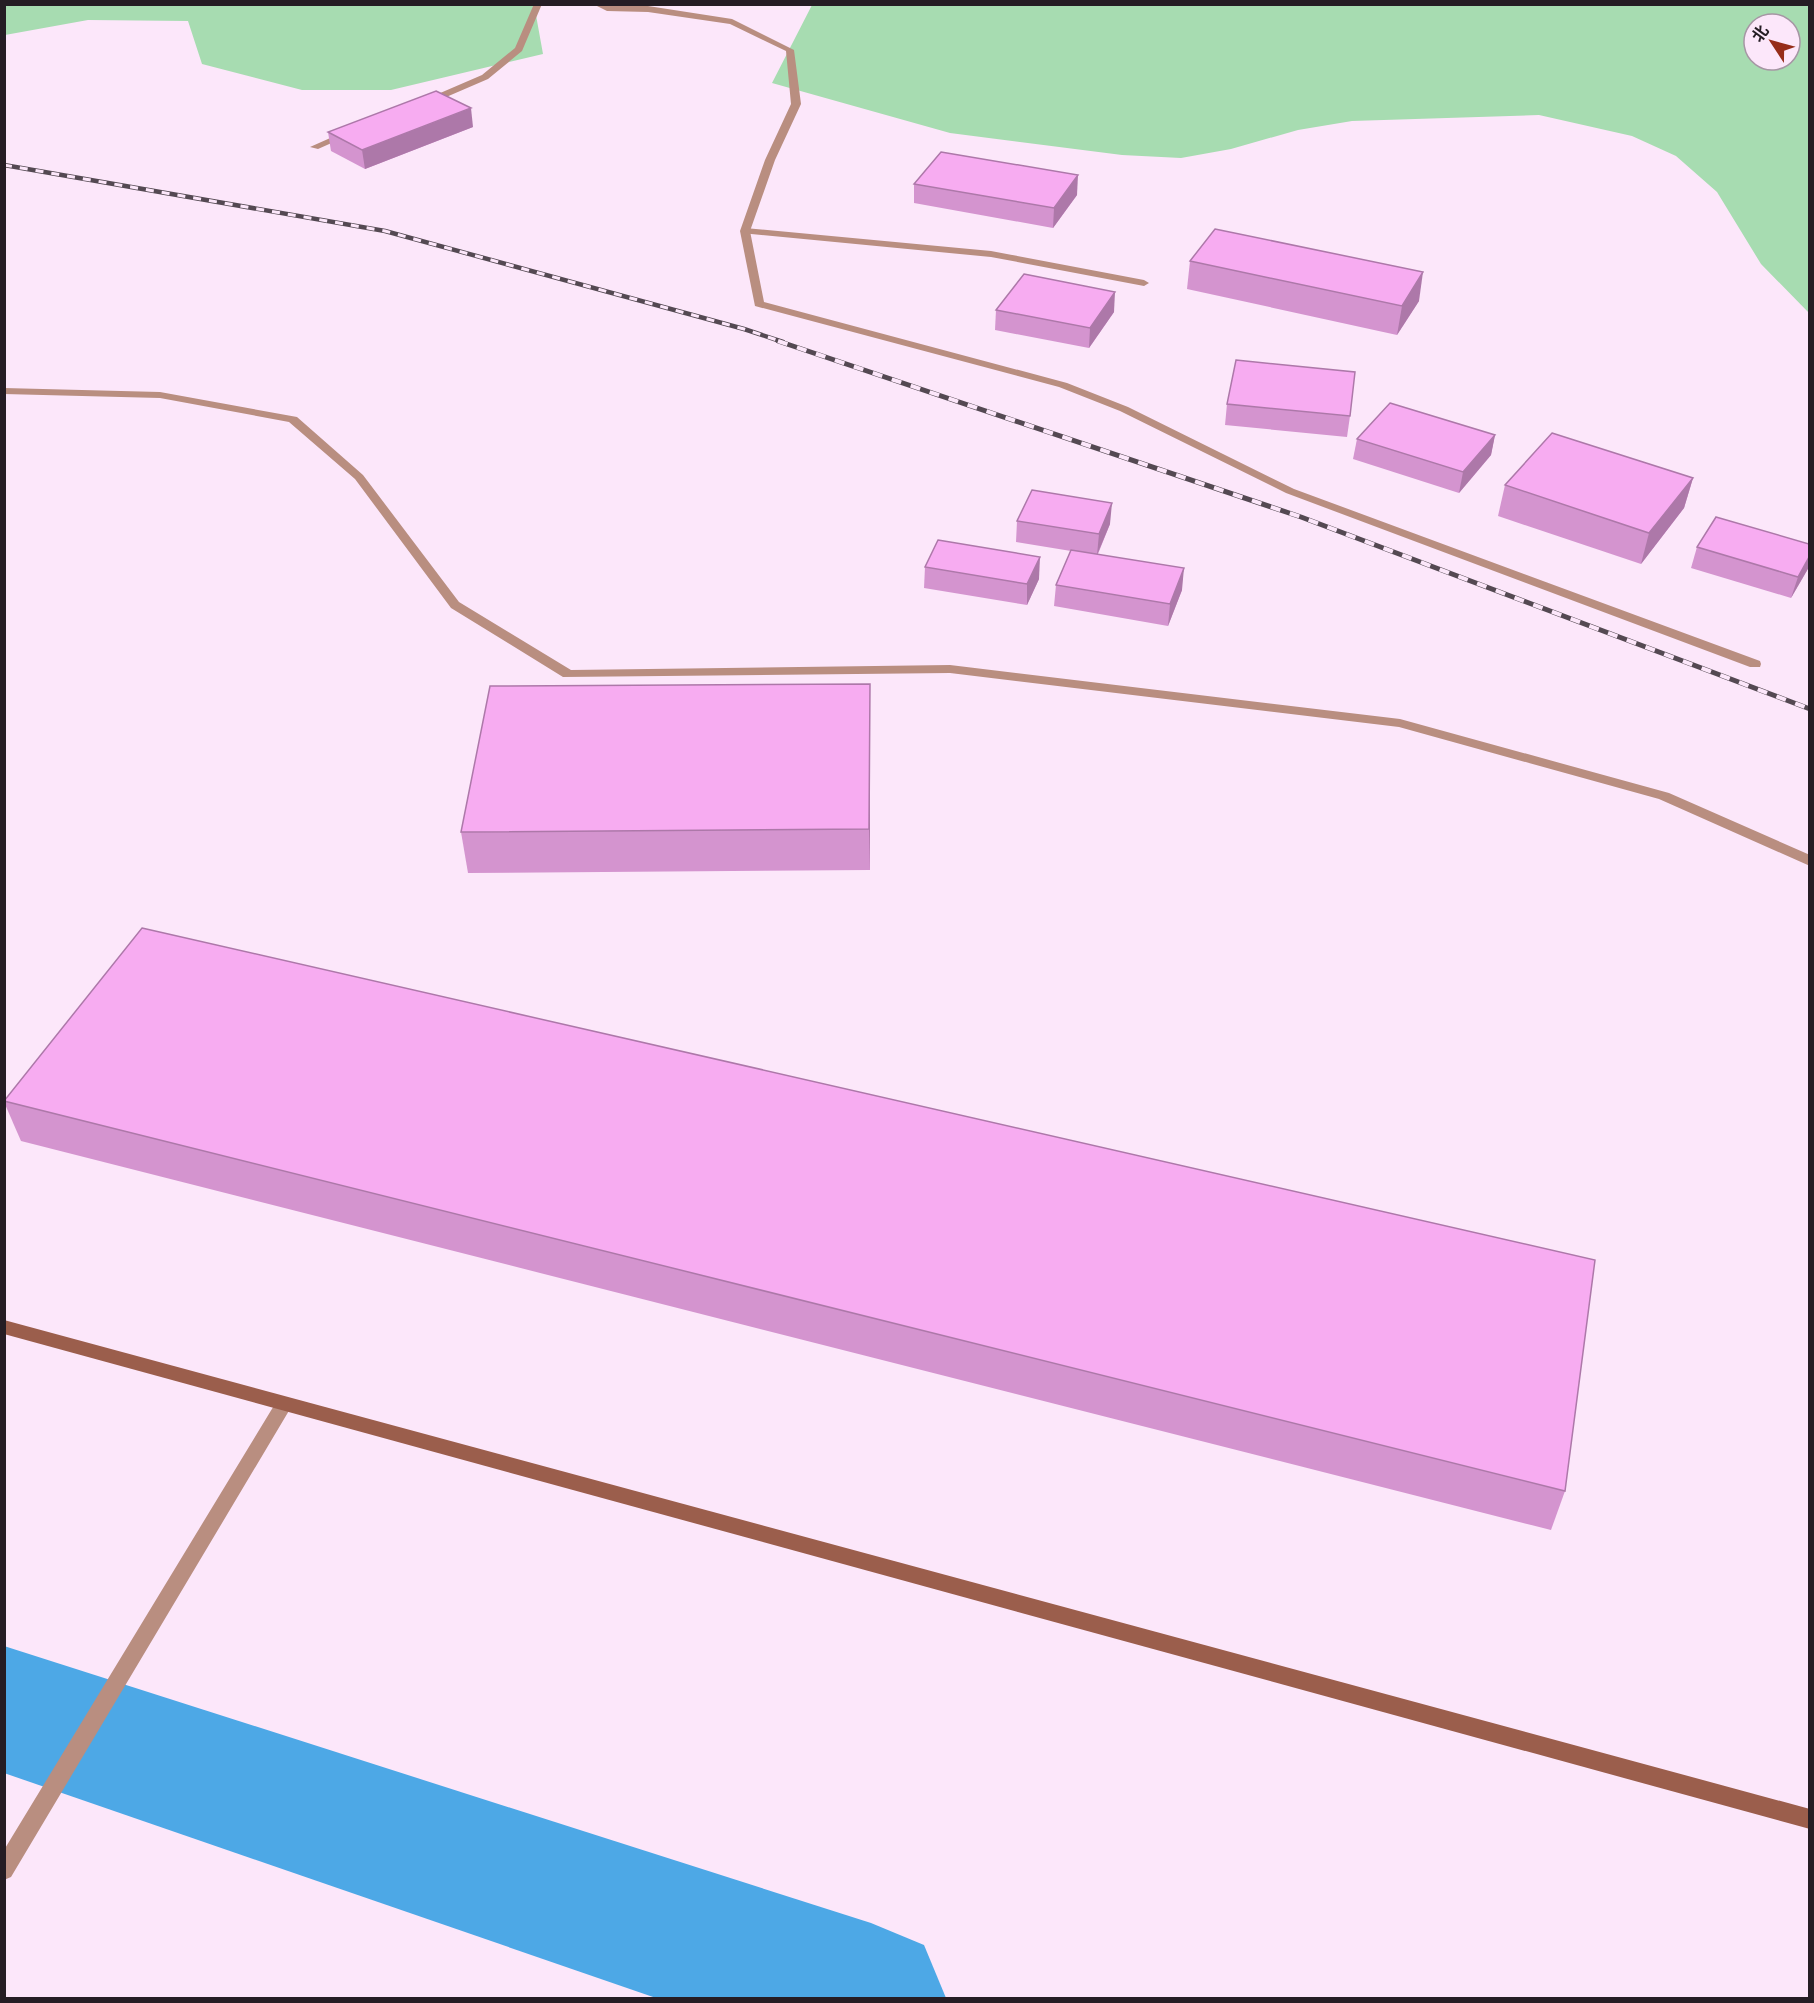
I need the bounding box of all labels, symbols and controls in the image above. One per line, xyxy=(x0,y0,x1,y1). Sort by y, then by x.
north arrow xyxy=(1742,12,1802,72)
text: 北 xyxy=(1748,21,1772,45)

